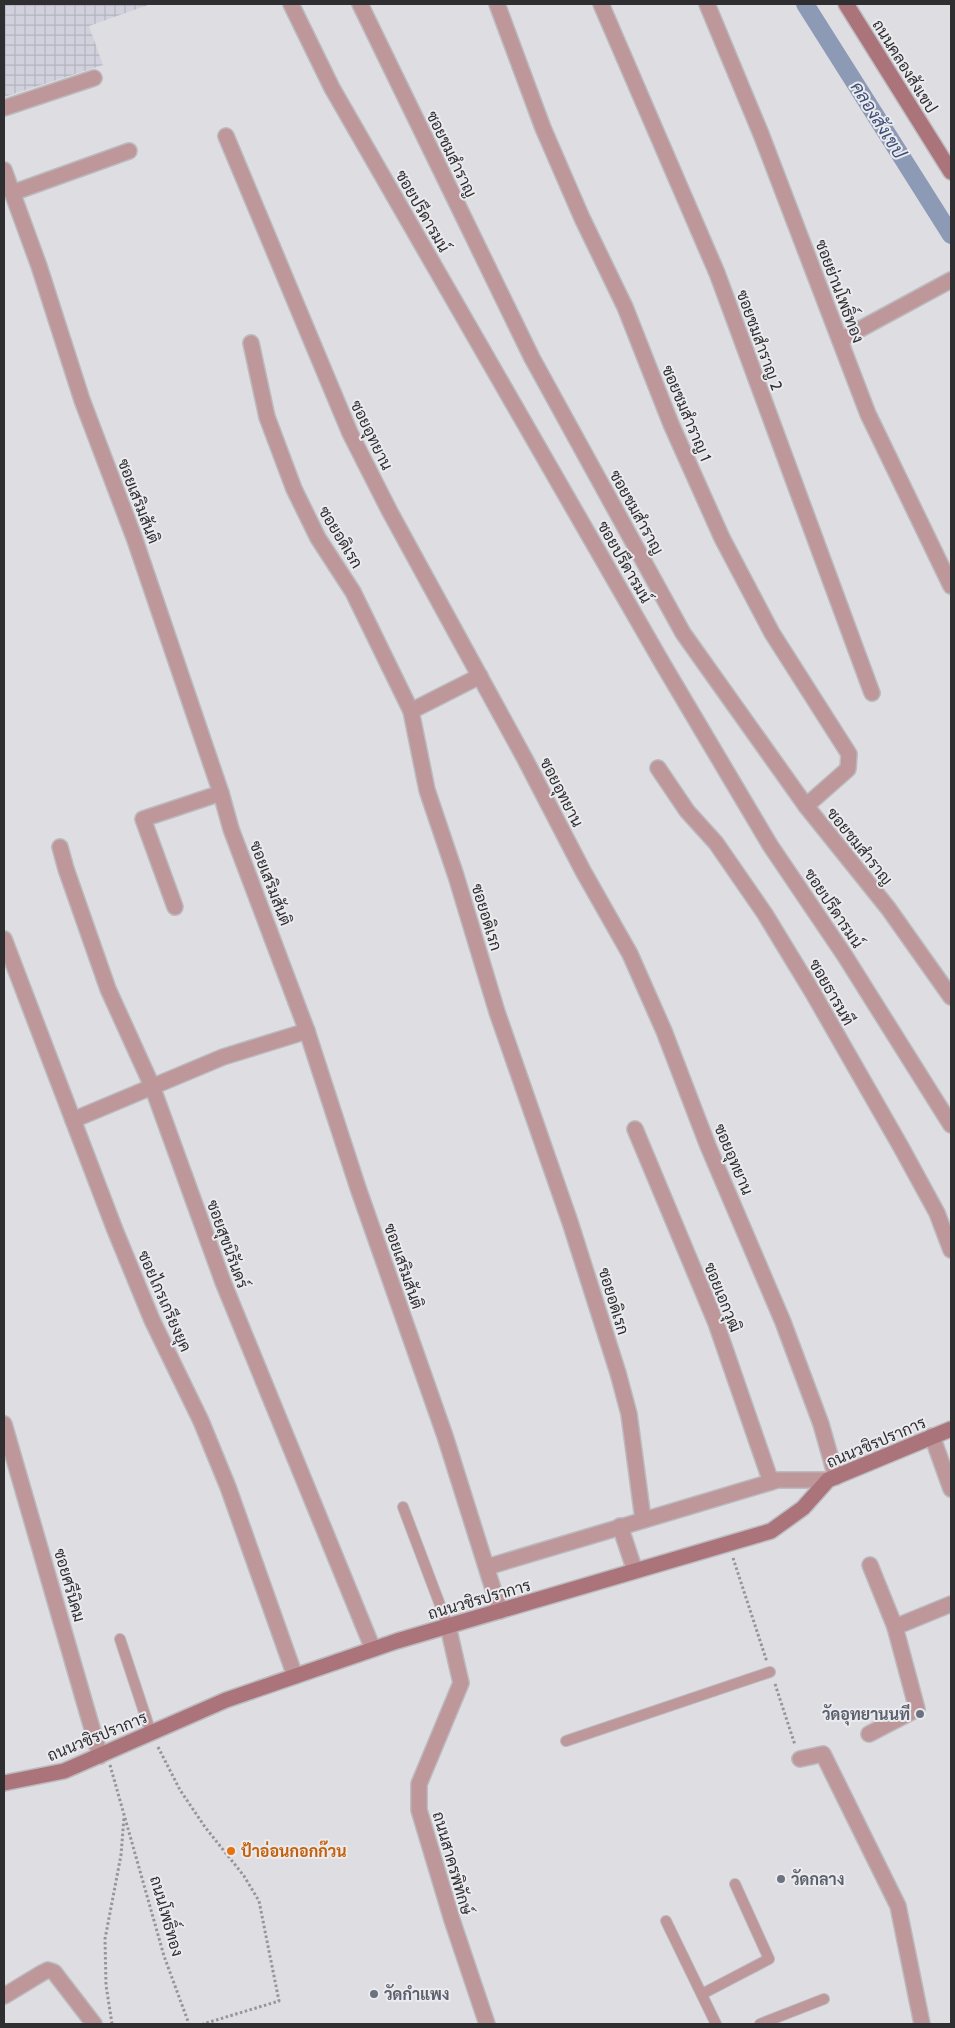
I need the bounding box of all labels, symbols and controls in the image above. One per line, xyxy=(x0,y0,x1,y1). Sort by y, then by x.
street label: ถนนคลองสังเขป xyxy=(868,15,942,117)
water label: คลองสังเขป xyxy=(846,77,911,164)
street label: ซอยชมสำราญ xyxy=(422,108,481,201)
street label: ซอยปรีดารมน์ xyxy=(391,165,456,256)
street label: ซอยย่านโพธิ์ทอง xyxy=(811,235,873,345)
street label: ซอยชมสำราญ 2 xyxy=(733,287,787,393)
street label: ซอยชมสำราญ 1 xyxy=(658,362,715,464)
street label: ซอยอุทยาน xyxy=(345,397,397,474)
street label: ซอยเสริมสันติ xyxy=(114,456,164,546)
street label: ซอยชมสำราญ xyxy=(606,467,668,558)
street label: ซอยอดิเรก xyxy=(315,503,367,572)
street label: ซอยปรีดารมน์ xyxy=(593,516,658,607)
street label: ซอยอุทยาน xyxy=(534,754,587,831)
street label: ซอยชมสำราญ xyxy=(823,804,896,889)
street label: ซอยเสริมสันติ xyxy=(246,838,296,928)
street label: ซอยปรีดารมน์ xyxy=(800,863,870,952)
street label: ซอยอดิเรก xyxy=(467,881,506,953)
street label: ซอยธารนที xyxy=(805,955,860,1029)
street label: ซอยอุทยาน xyxy=(708,1121,757,1198)
street label: ซอยสุขนิรันดร์ xyxy=(201,1196,255,1292)
street label: ซอยเสริมสันติ xyxy=(380,1220,428,1312)
street label: ซอยไกรเกรียงยุค xyxy=(132,1247,197,1356)
street label: ซอยเอกวุฒิ xyxy=(698,1260,745,1336)
street label: ซอยอดิเรก xyxy=(594,1265,633,1337)
street label: ถนนวชิรปราการ xyxy=(824,1413,929,1472)
street label: ซอยศรีนิคม xyxy=(50,1546,91,1624)
street label: ถนนวชิรปราการ xyxy=(426,1576,533,1623)
place label: วัดอุทยานนที xyxy=(822,1704,910,1726)
street label: ถนนวชิรปราการ xyxy=(44,1708,150,1765)
marker: วัดอุทยานนที xyxy=(914,1708,926,1720)
street label: ถนนสาครพิทักษ์ xyxy=(429,1809,479,1917)
place label: ป้าอ่อนกอกก๊วน xyxy=(241,1840,347,1861)
marker: ป้าอ่อนกอกก๊วน xyxy=(225,1845,237,1857)
place label: วัดกลาง xyxy=(791,1869,844,1889)
street label: ถนนโพธิ์ทอง xyxy=(146,1872,192,1959)
marker: วัดกลาง xyxy=(775,1873,787,1885)
place label: วัดกำแพง xyxy=(384,1984,450,2004)
marker: วัดกำแพง xyxy=(368,1988,380,2000)

